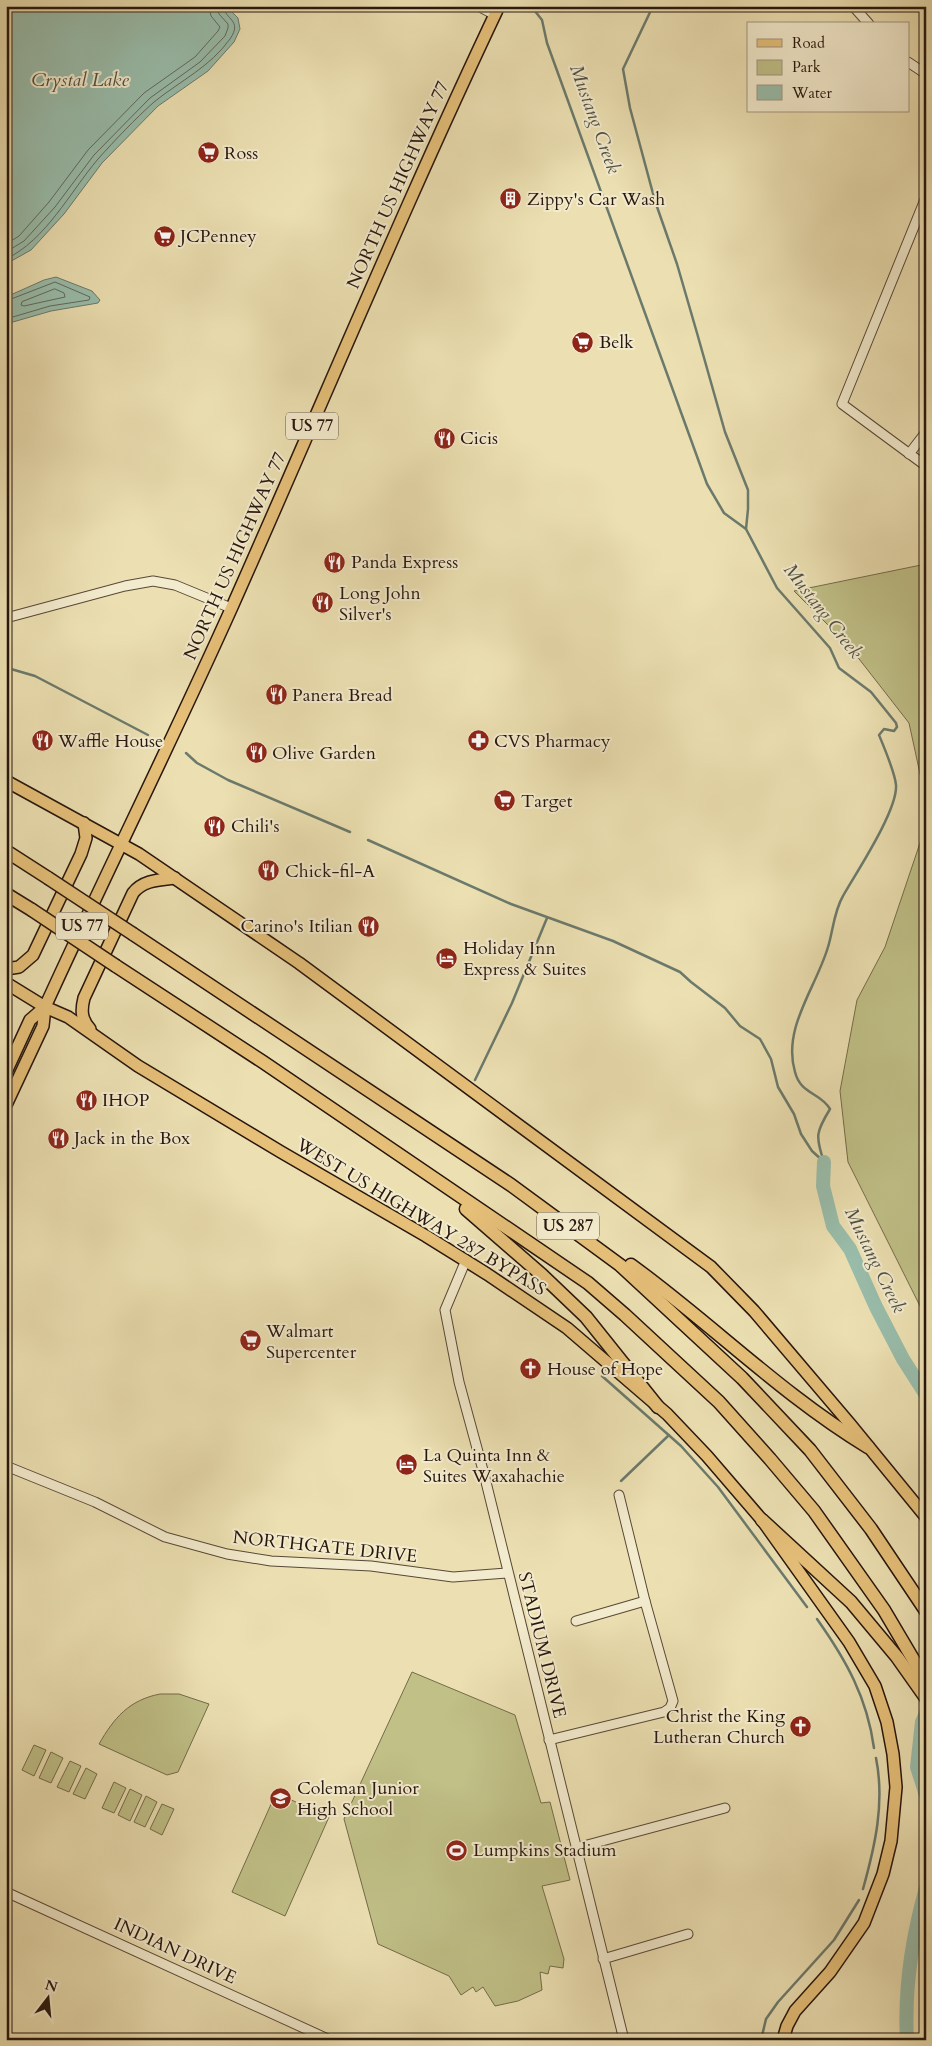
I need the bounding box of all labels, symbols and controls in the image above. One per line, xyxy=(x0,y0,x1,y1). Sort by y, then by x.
legend xyxy=(747,22,910,112)
text: Road xyxy=(792,33,825,53)
text: Park xyxy=(792,57,821,77)
water label: Mustang Creek xyxy=(563,61,627,178)
water label: Crystal Lake xyxy=(31,67,130,93)
street label: NORTH US HIGHWAY 77 xyxy=(341,77,455,293)
text: Water xyxy=(791,83,833,103)
supermarket icon: Ross xyxy=(196,141,220,165)
place label: Ross xyxy=(224,141,258,166)
building icon: Zippy's Car Wash xyxy=(499,187,523,211)
place label: Zippy's Car Wash xyxy=(527,187,665,212)
supermarket icon: JCPenney xyxy=(152,224,176,248)
place label: JCPenney xyxy=(177,224,257,249)
supermarket icon: Belk xyxy=(571,330,595,354)
place label: Belk xyxy=(599,330,634,355)
road number: US 77 xyxy=(286,412,338,440)
restaurant icon: Cicis xyxy=(432,426,456,450)
place label: Cicis xyxy=(460,426,498,451)
street label: NORTH US HIGHWAY 77 xyxy=(178,448,292,664)
restaurant icon: Panda Express xyxy=(323,550,347,574)
place label: Panda Express xyxy=(351,550,458,575)
water label: Mustang Creek xyxy=(777,558,869,665)
place label: Long John Silver's xyxy=(339,581,421,627)
restaurant icon: Long John Silver's xyxy=(311,591,335,615)
restaurant icon: Panera Bread xyxy=(264,683,288,707)
place label: Panera Bread xyxy=(292,683,393,708)
restaurant icon: Waffle House xyxy=(30,729,54,753)
place label: Waffle House xyxy=(57,729,163,754)
pharmacy icon: CVS Pharmacy xyxy=(466,729,490,753)
place label: CVS Pharmacy xyxy=(494,729,611,754)
restaurant icon: Olive Garden xyxy=(244,741,268,765)
place label: Olive Garden xyxy=(272,741,377,766)
supermarket icon: Target xyxy=(493,789,517,813)
place label: Target xyxy=(521,789,573,814)
restaurant icon: Chili's xyxy=(203,814,227,838)
place label: Chili's xyxy=(231,814,279,839)
restaurant icon: Chick-fil-A xyxy=(257,859,281,883)
place label: Chick-fil-A xyxy=(285,859,375,884)
road number: US 77 xyxy=(56,912,108,939)
place label: Carino's Itilian xyxy=(240,914,354,939)
restaurant icon: Carino's Itilian xyxy=(357,914,381,938)
place label: Holiday Inn Express & Suites xyxy=(463,936,586,982)
hotel icon: Holiday Inn Express & Suites xyxy=(435,946,459,970)
restaurant icon: IHOP xyxy=(74,1088,98,1112)
place label: IHOP xyxy=(102,1088,150,1113)
restaurant icon: Jack in the Box xyxy=(46,1126,70,1150)
place label: Jack in the Box xyxy=(71,1126,190,1151)
street label: WEST US HIGHWAY 287 BYPASS xyxy=(290,1132,551,1302)
water label: Mustang Creek xyxy=(838,1203,912,1318)
road number: US 287 xyxy=(537,1212,599,1240)
place label: Walmart Supercenter xyxy=(265,1319,357,1365)
supermarket icon: Walmart Supercenter xyxy=(238,1329,262,1353)
church icon: House of Hope xyxy=(519,1357,543,1381)
place label: House of Hope xyxy=(547,1357,663,1382)
place label: La Quinta Inn & Suites Waxahachie xyxy=(423,1443,565,1489)
hotel icon: La Quinta Inn & Suites Waxahachie xyxy=(395,1453,419,1477)
street label: NORTHGATE DRIVE xyxy=(231,1525,419,1569)
street label: STADIUM DRIVE xyxy=(512,1569,572,1721)
place label: Christ the King Lutheran Church xyxy=(653,1704,786,1750)
church icon: Christ the King Lutheran Church xyxy=(789,1714,813,1738)
place label: Coleman Junior High School xyxy=(297,1776,419,1822)
school or university icon: Coleman Junior High School xyxy=(269,1786,293,1810)
sports icon: Lumpkins Stadium xyxy=(445,1838,469,1862)
place label: Lumpkins Stadium xyxy=(473,1838,617,1863)
street label: INDIAN DRIVE xyxy=(110,1912,240,1990)
north arrow xyxy=(22,1974,72,2024)
text: N xyxy=(43,1975,60,1997)

